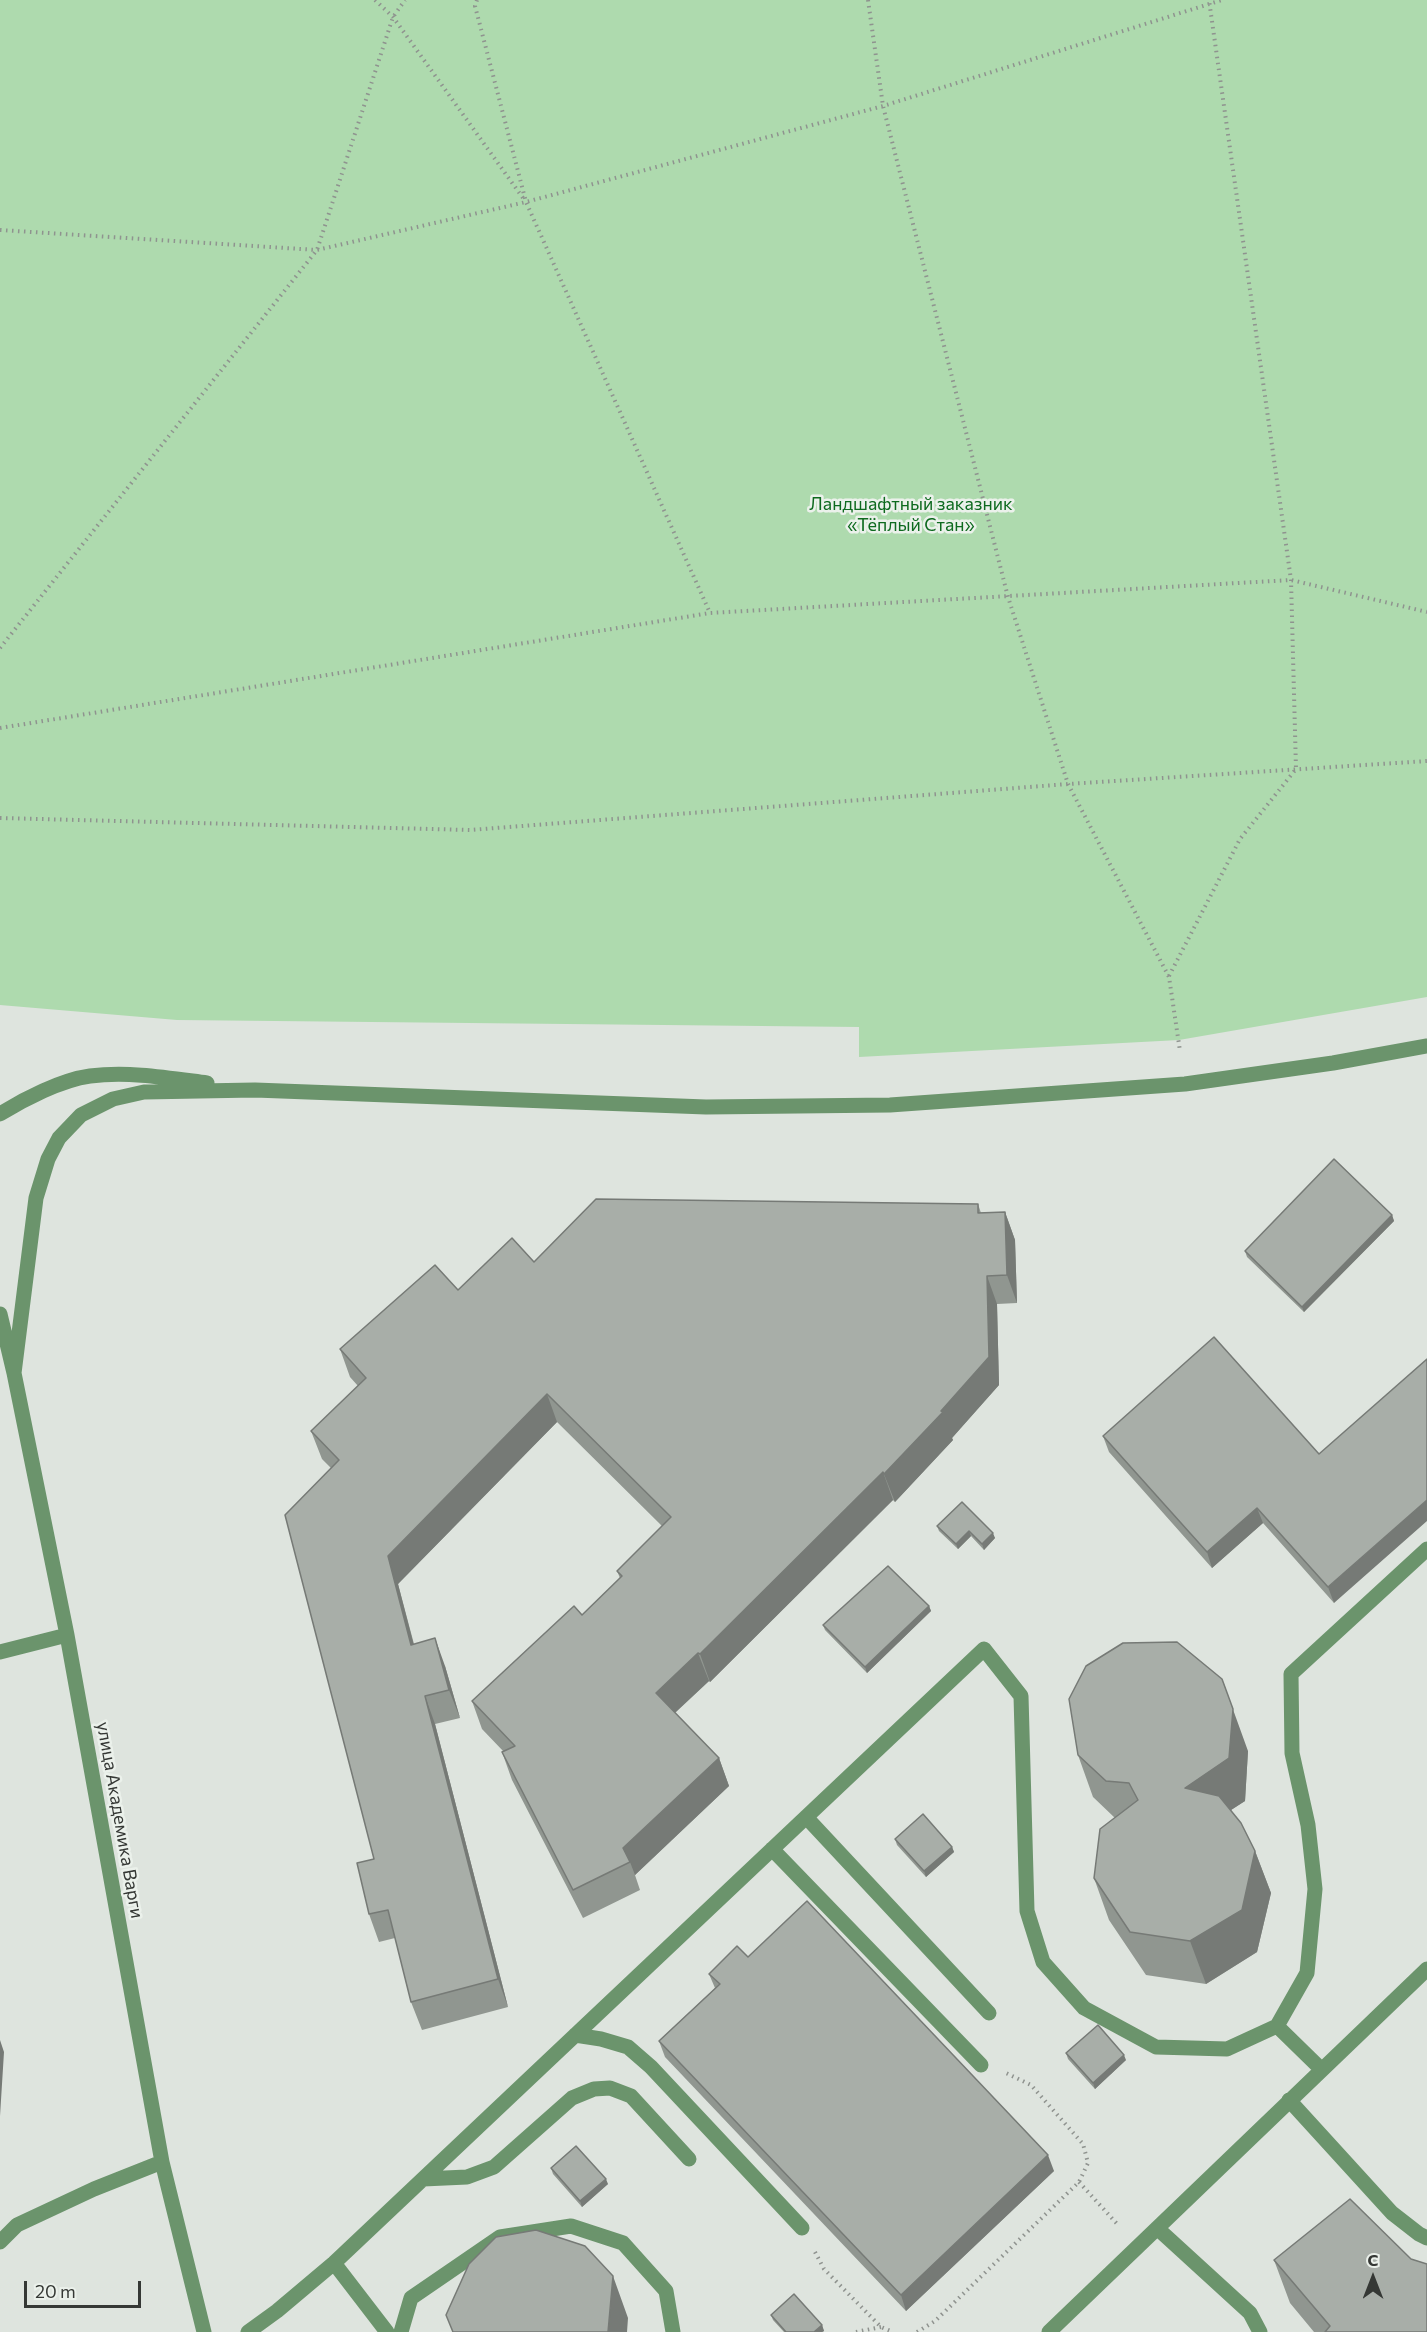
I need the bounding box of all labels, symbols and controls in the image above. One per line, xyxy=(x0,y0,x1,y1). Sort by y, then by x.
park label: Ландшафтный заказник «Тёплый Стан» xyxy=(809,493,1013,536)
street label: улица Академика Варги xyxy=(92,1720,148,1920)
north arrow xyxy=(1343,2248,1403,2308)
text: С xyxy=(1368,2250,1378,2269)
scale bar xyxy=(27,2269,144,2307)
text: 20 m xyxy=(35,2280,76,2302)

